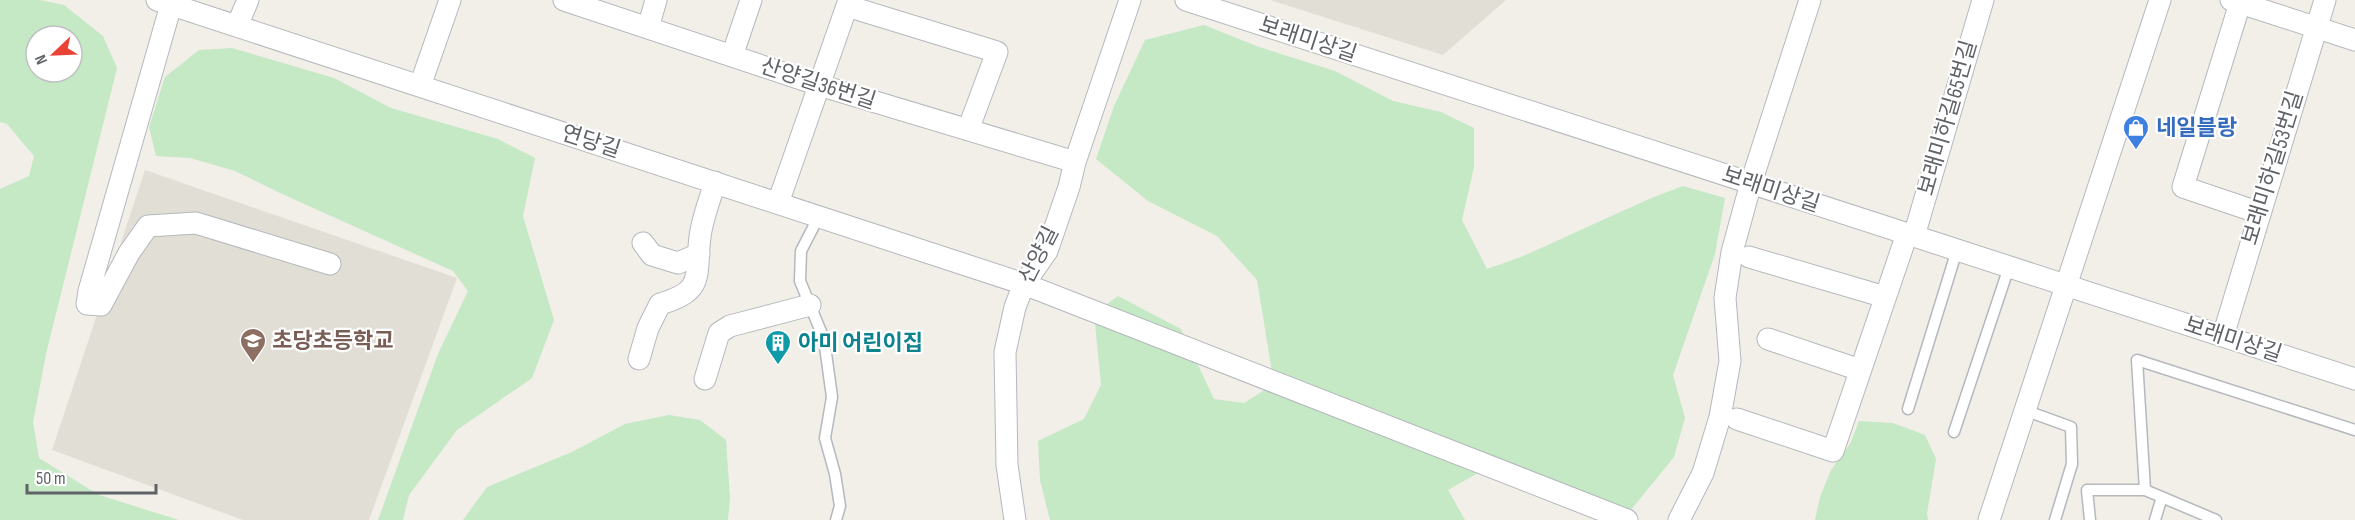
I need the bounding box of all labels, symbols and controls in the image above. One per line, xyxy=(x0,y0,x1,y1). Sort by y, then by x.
street label: 보래미상길 xyxy=(1256,12,1360,68)
north arrow xyxy=(24,24,84,84)
street label: 보래미하길65번길 xyxy=(1913,37,1983,199)
text: N xyxy=(31,52,52,67)
street label: 산양길36번길 xyxy=(757,53,879,115)
street label: 보래미하길53번길 xyxy=(2237,88,2309,248)
shop icon: 네일블랑 xyxy=(2121,113,2151,151)
place label: 네일블랑 xyxy=(2156,115,2237,142)
street label: 연당길 xyxy=(558,120,624,164)
street label: 보래미상길 xyxy=(1719,162,1823,218)
street label: 산양길 xyxy=(1013,222,1065,288)
street label: 보래미상길 xyxy=(2181,312,2285,368)
school or university icon: 초당초등학교 xyxy=(238,326,268,364)
place label: 초당초등학교 xyxy=(272,328,393,355)
building icon: 아미 어린이집 xyxy=(763,328,793,366)
place label: 아미 어린이집 xyxy=(798,330,923,357)
scale bar xyxy=(27,457,156,495)
text: 50 m xyxy=(36,468,66,489)

